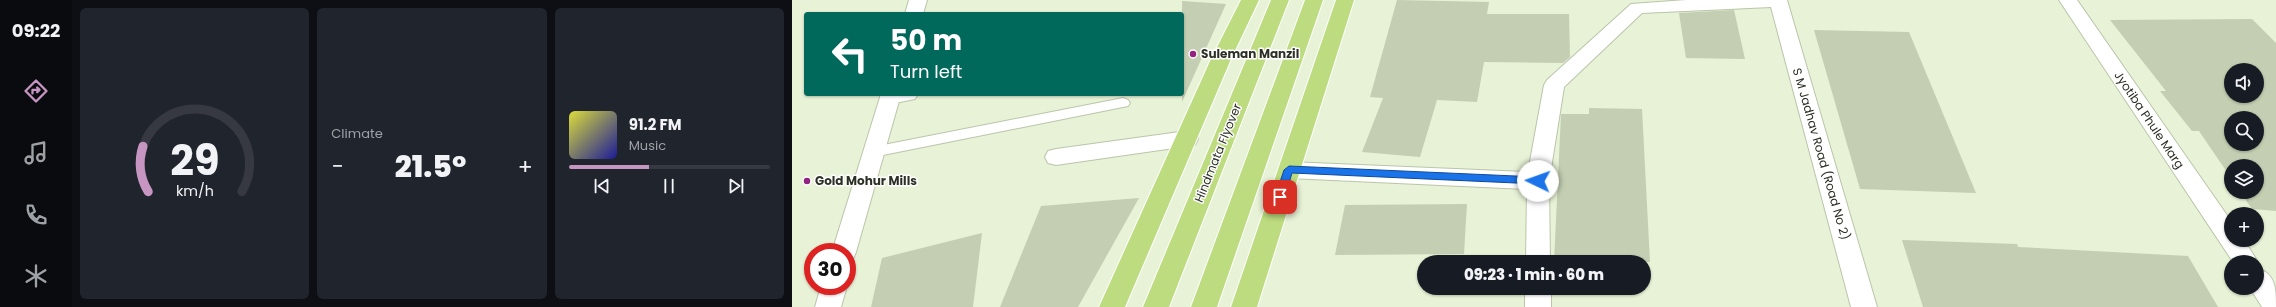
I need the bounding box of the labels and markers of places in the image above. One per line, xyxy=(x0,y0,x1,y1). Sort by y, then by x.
place label: Suleman Manzil xyxy=(1201,45,1299,62)
marker: Suleman Manzil xyxy=(1188,49,1198,59)
place label: Gold Mohur Mills xyxy=(815,172,917,189)
marker: Gold Mohur Mills xyxy=(802,176,812,186)
pin xyxy=(1263,180,1297,214)

